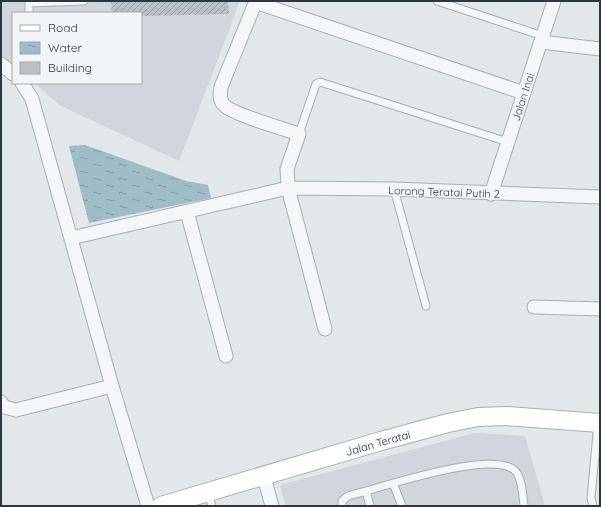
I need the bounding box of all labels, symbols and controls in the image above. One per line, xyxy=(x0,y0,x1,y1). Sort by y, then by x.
legend xyxy=(12,12,142,84)
text: Road xyxy=(48,20,78,35)
text: Water xyxy=(48,40,83,55)
text: Building xyxy=(48,60,92,75)
street label: Jalan Inai xyxy=(509,71,537,123)
street label: Lorong Teratai Putih 2 xyxy=(388,183,500,201)
street label: Jalan Teratai xyxy=(344,427,412,459)

